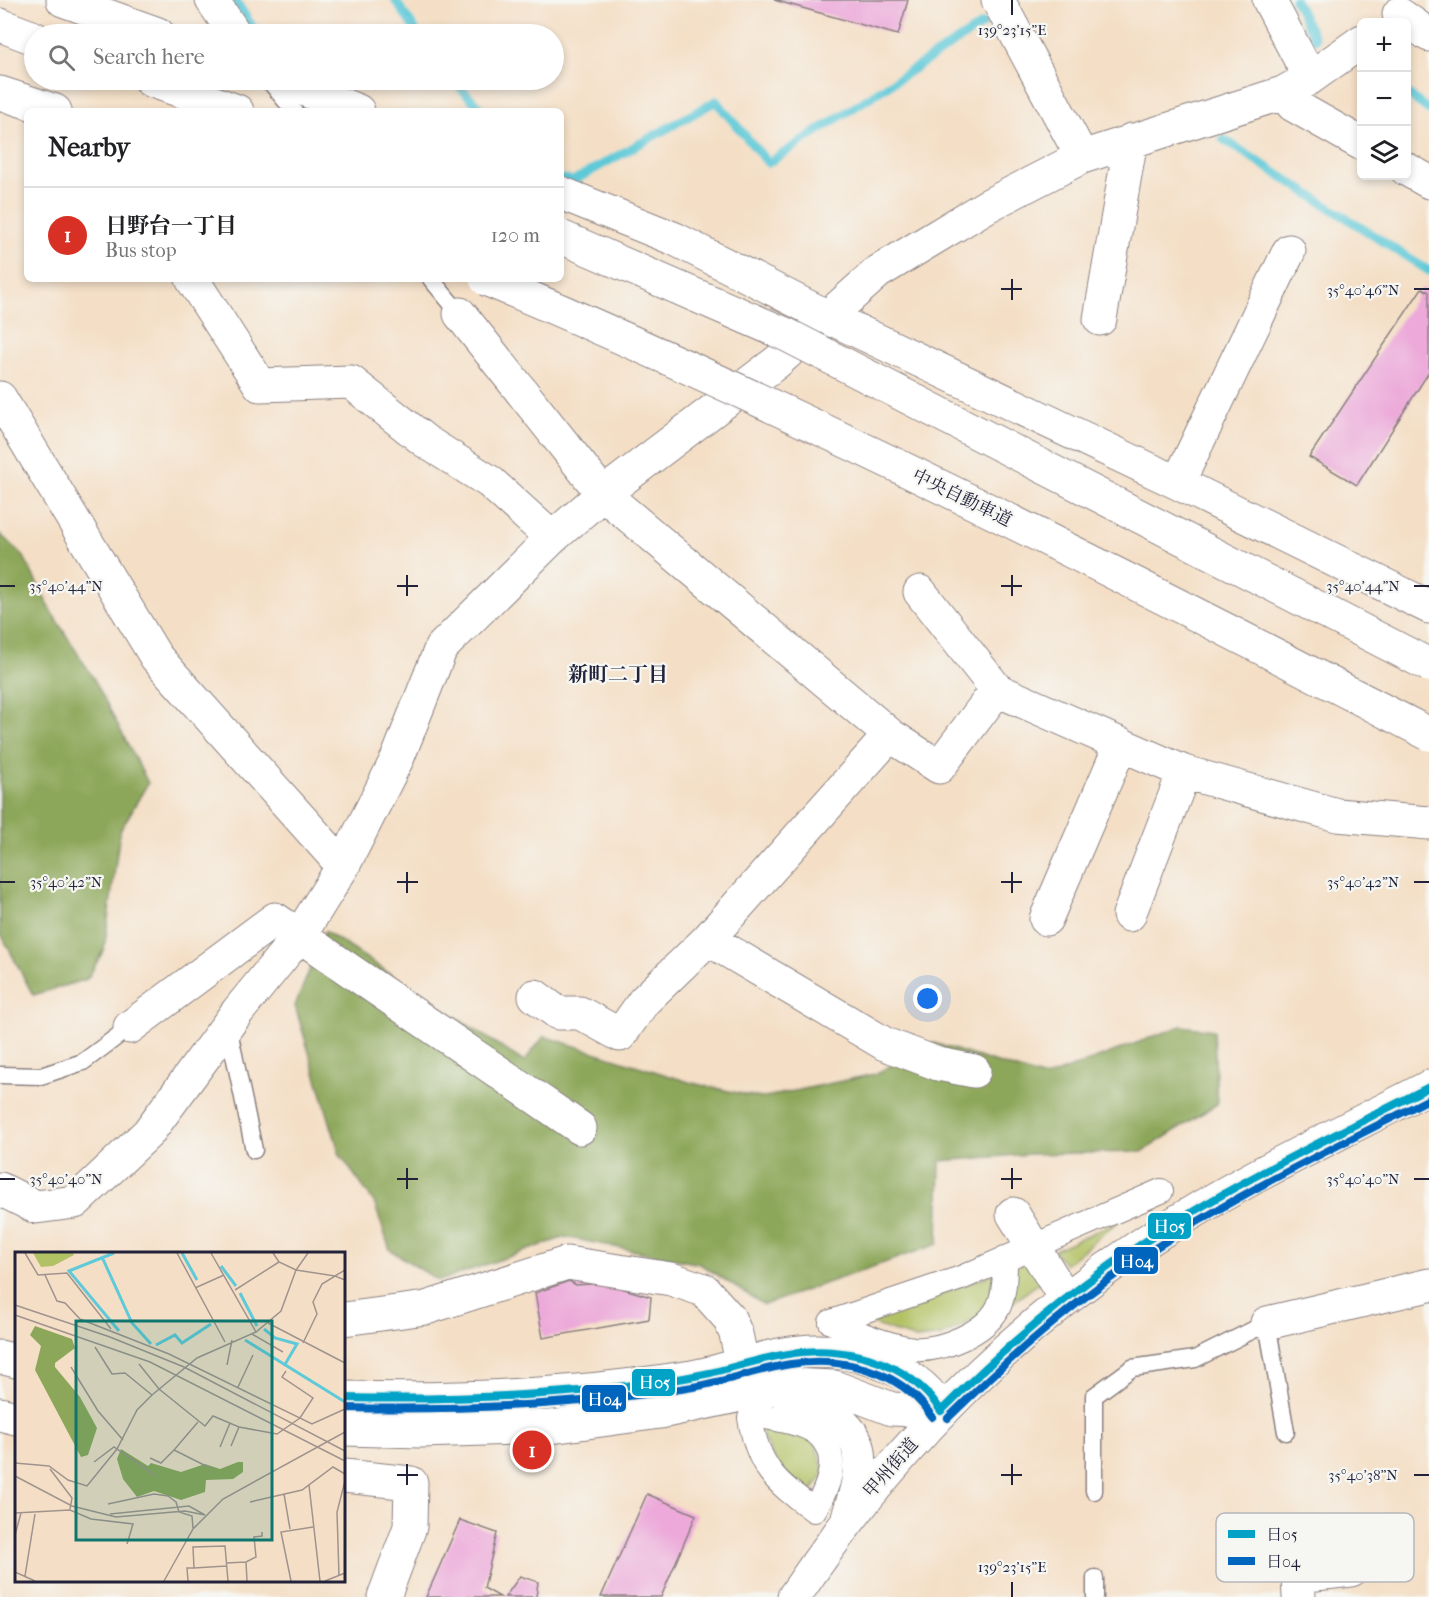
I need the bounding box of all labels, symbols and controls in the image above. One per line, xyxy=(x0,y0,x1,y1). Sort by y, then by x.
map controls xyxy=(1357,18,1411,180)
button: + xyxy=(1357,18,1411,72)
text: 139°23'15"E xyxy=(978,21,1046,39)
search box xyxy=(24,24,564,90)
icon: search xyxy=(45,41,78,74)
text: Search here xyxy=(93,44,205,70)
button: − xyxy=(1357,72,1411,126)
button: layers xyxy=(1357,126,1411,180)
text: Nearby xyxy=(48,132,130,163)
text: 日野台一丁目 xyxy=(105,213,237,239)
text: 1 xyxy=(64,224,71,247)
text: 120 m xyxy=(491,224,540,247)
text: Bus stop xyxy=(105,239,177,262)
text: 35°40'46"N xyxy=(1327,281,1400,299)
street label: 中央自動車道 xyxy=(909,465,1015,531)
text: 35°40'44"N xyxy=(29,577,103,595)
text: 35°40'44"N xyxy=(1326,577,1400,595)
district label: 新町二丁目 xyxy=(568,663,668,686)
text: 35°40'42"N xyxy=(30,873,103,891)
text: 35°40'42"N xyxy=(1327,873,1400,891)
your location xyxy=(913,984,942,1013)
text: 35°40'40"N xyxy=(30,1170,103,1188)
text: 35°40'40"N xyxy=(1327,1170,1400,1188)
line badge: 日05 xyxy=(1147,1212,1192,1240)
text: 日05 xyxy=(1153,1217,1185,1236)
line badge: 日04 xyxy=(1113,1246,1159,1275)
inset map xyxy=(15,1252,345,1582)
text: 日04 xyxy=(1119,1252,1155,1272)
line badge: 日05 xyxy=(631,1368,676,1397)
text: 日05 xyxy=(638,1373,670,1392)
line badge: 日04 xyxy=(581,1384,627,1413)
text: 日04 xyxy=(587,1390,623,1410)
pin: 1 xyxy=(512,1428,552,1472)
street label: 甲州街道 xyxy=(859,1434,923,1502)
text: 35°40'38"N xyxy=(1328,1466,1398,1484)
legend xyxy=(1216,1513,1414,1582)
text: 日05 xyxy=(1266,1525,1298,1544)
text: 日04 xyxy=(1266,1552,1301,1571)
text: 139°23'15"E xyxy=(978,1558,1046,1576)

